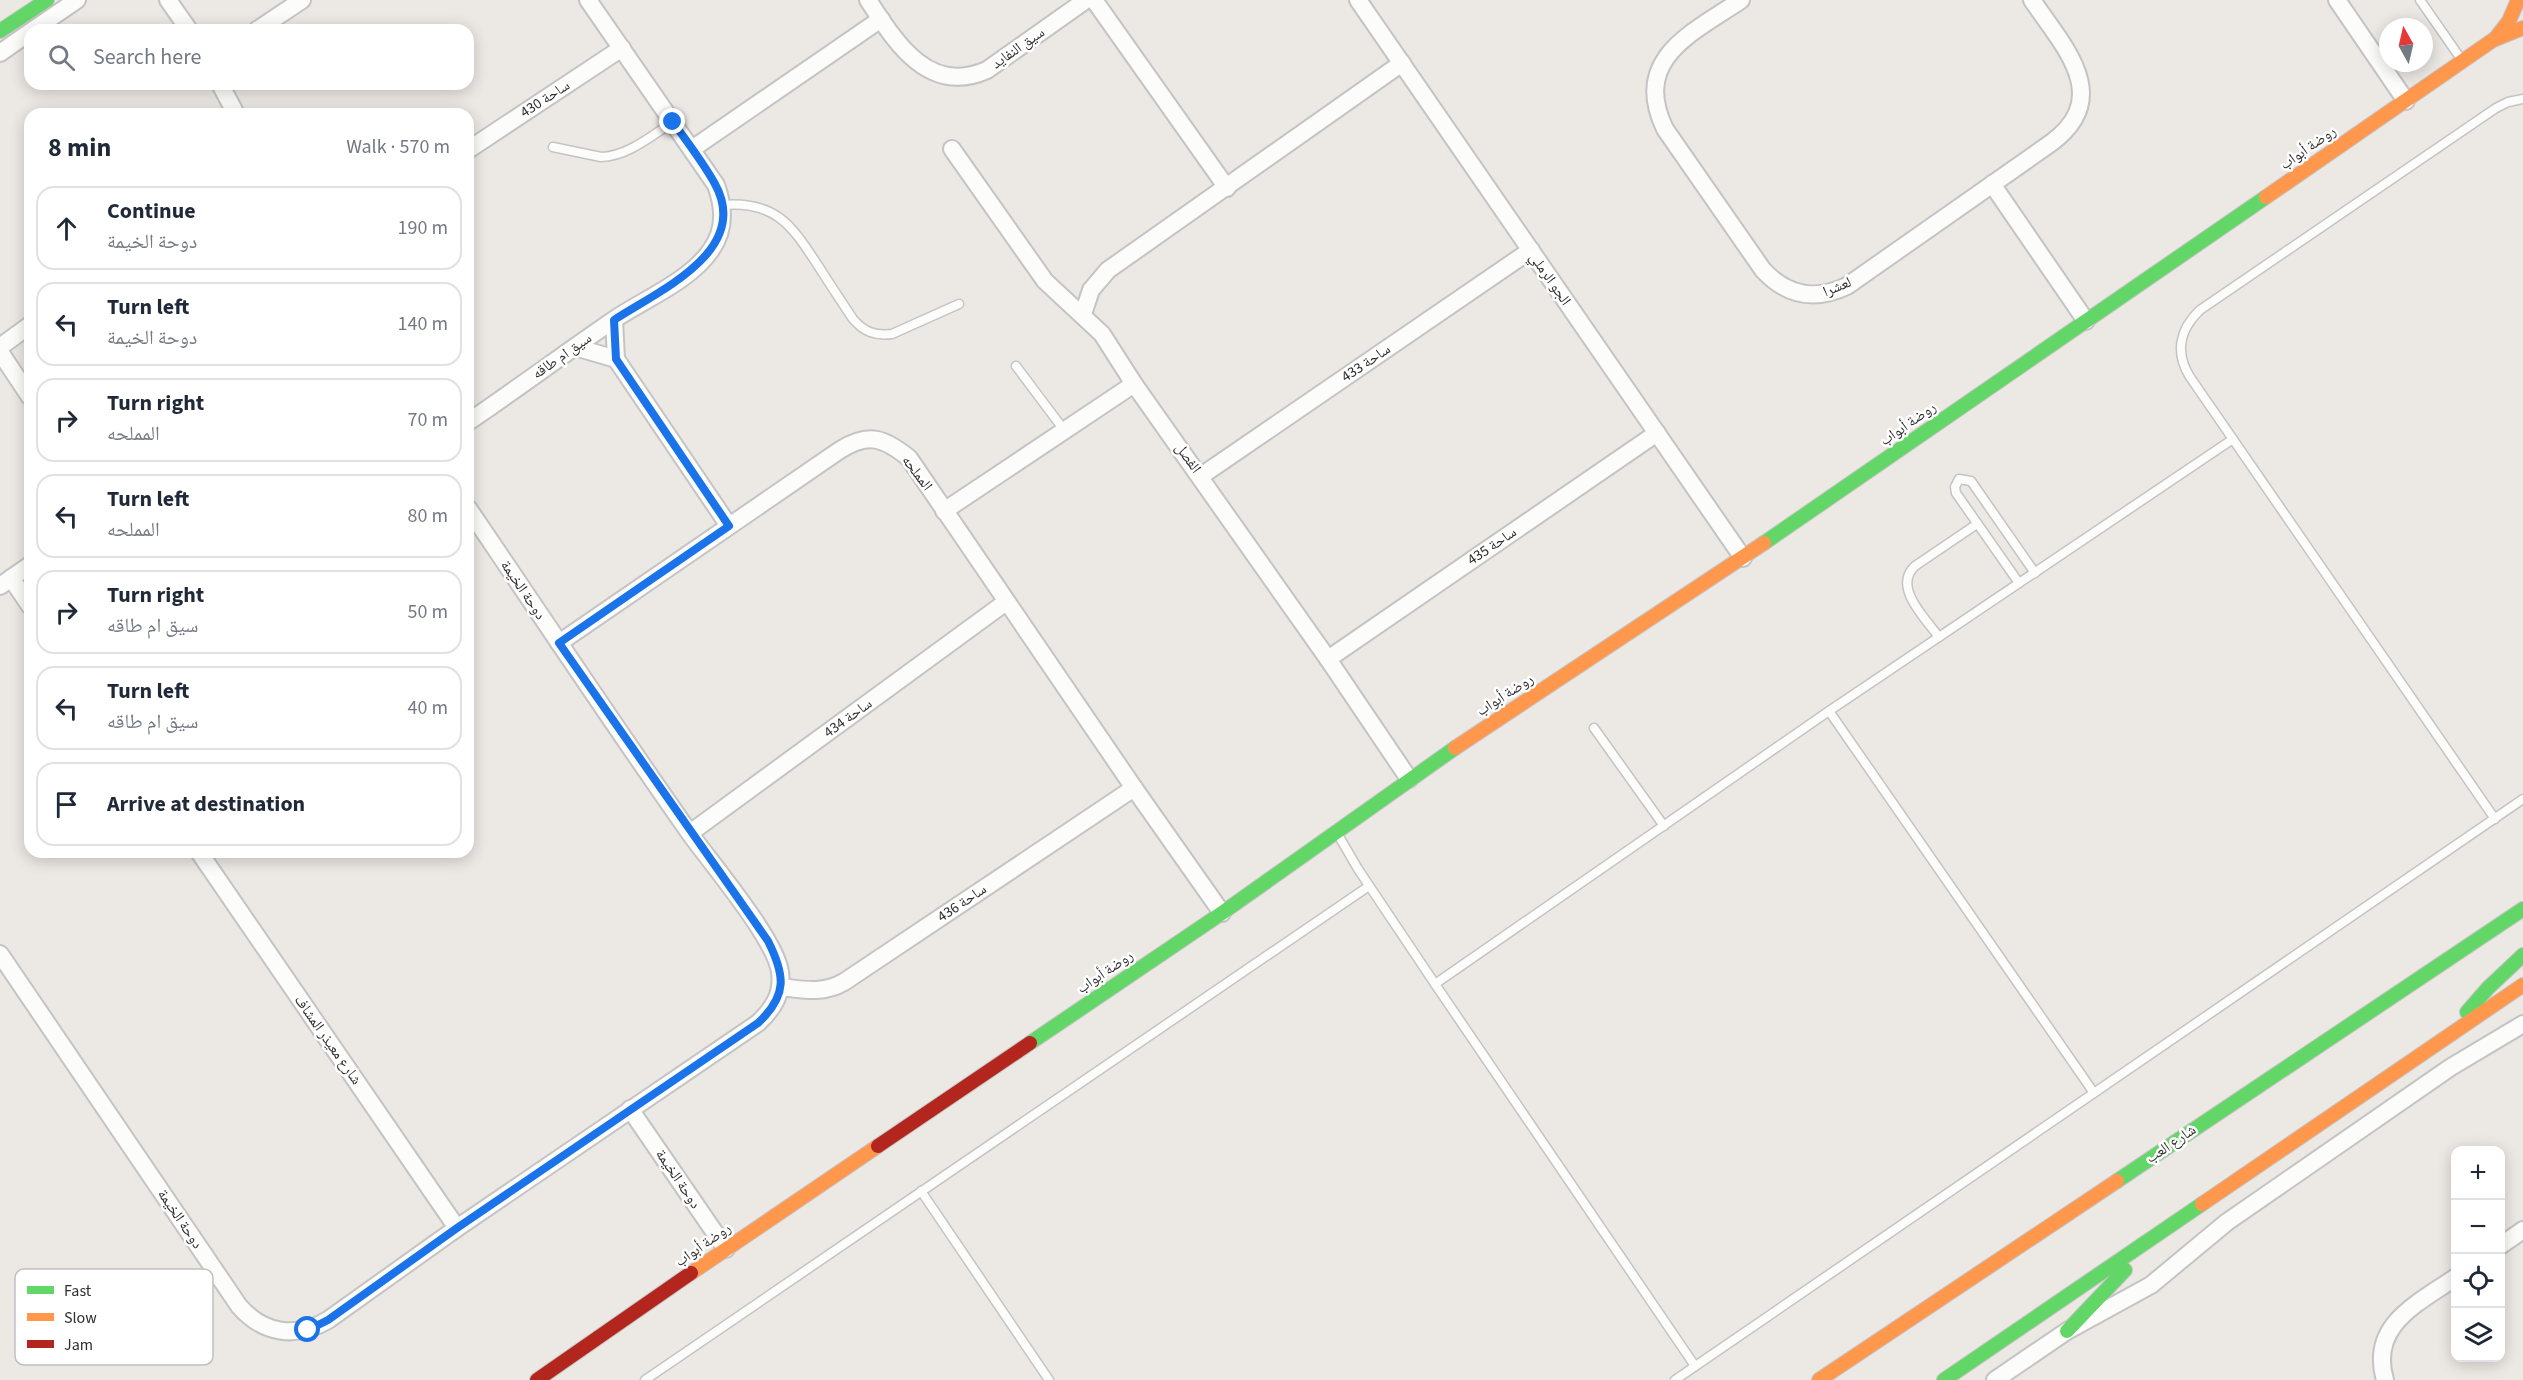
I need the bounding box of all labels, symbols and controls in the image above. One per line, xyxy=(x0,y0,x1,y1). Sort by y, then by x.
north arrow xyxy=(2379,18,2433,72)
street label: سيق النفايد xyxy=(987,22,1049,74)
search box xyxy=(24,24,474,90)
icon: search xyxy=(45,41,78,74)
text: Search here xyxy=(93,41,201,73)
street label: ساحة 430 xyxy=(516,75,574,123)
route end xyxy=(659,108,685,134)
street label: روضة أبواب xyxy=(2276,121,2341,175)
text: 8 min xyxy=(48,129,111,166)
text: Walk · 570 m xyxy=(346,133,450,161)
text: Continue xyxy=(107,195,196,227)
icon: ahead xyxy=(50,212,83,245)
text: 190 m xyxy=(398,214,448,242)
text: دوحة الخيمة xyxy=(107,228,197,256)
street label: الجو الرملي xyxy=(1523,248,1576,310)
street label: لعشرا xyxy=(1820,272,1854,302)
text: Turn left xyxy=(107,291,189,323)
icon: left xyxy=(50,308,83,341)
text: 140 m xyxy=(398,310,448,338)
text: دوحة الخيمة xyxy=(107,324,197,352)
street label: سيق ام طاقه xyxy=(528,328,596,384)
street label: ساحة 433 xyxy=(1337,339,1395,387)
text: Turn right xyxy=(107,387,204,419)
street label: روضة أبواب xyxy=(1876,397,1941,451)
icon: right xyxy=(50,404,83,437)
text: 70 m xyxy=(408,406,448,434)
text: المملحه xyxy=(107,420,160,448)
street label: الفصل xyxy=(1170,438,1206,478)
street label: المملحه xyxy=(897,451,937,495)
text: Turn left xyxy=(107,483,189,515)
icon: left xyxy=(50,500,83,533)
text: 80 m xyxy=(408,502,448,530)
text: المملحه xyxy=(107,516,160,544)
street label: ساحة 435 xyxy=(1463,522,1521,570)
street label: دوحة الخيمة xyxy=(495,556,551,624)
text: Turn right xyxy=(107,579,204,611)
icon: right xyxy=(50,596,83,629)
text: 50 m xyxy=(408,598,448,626)
text: سيق ام طاقه xyxy=(107,612,198,640)
street label: روضة أبواب xyxy=(1472,669,1538,721)
text: Turn left xyxy=(107,675,189,707)
icon: left xyxy=(50,692,83,725)
street label: ساحة 434 xyxy=(819,693,877,743)
text: 40 m xyxy=(408,694,448,722)
text: سيق ام طاقه xyxy=(107,708,198,736)
icon: arrive xyxy=(50,788,83,821)
text: Arrive at destination xyxy=(107,788,305,820)
street label: ساحة 436 xyxy=(933,879,991,927)
street label: روضة أبواب xyxy=(1072,945,1138,999)
street label: شارع معيذر المشاف xyxy=(289,991,367,1089)
street label: شارع العب xyxy=(2142,1119,2200,1169)
street label: دوحة الخيمة xyxy=(650,1145,706,1213)
map controls xyxy=(2451,1146,2505,1362)
button: + xyxy=(2451,1146,2505,1200)
street label: دوحة الخيمة xyxy=(152,1185,208,1253)
button: − xyxy=(2451,1200,2505,1254)
street label: روضة أبواب xyxy=(671,1218,736,1272)
button: locate xyxy=(2451,1254,2505,1308)
legend xyxy=(15,1269,213,1365)
text: Fast xyxy=(64,1280,92,1302)
text: Slow xyxy=(64,1307,97,1329)
button: layers xyxy=(2451,1308,2505,1362)
route start xyxy=(294,1316,320,1342)
text: Jam xyxy=(64,1334,93,1356)

